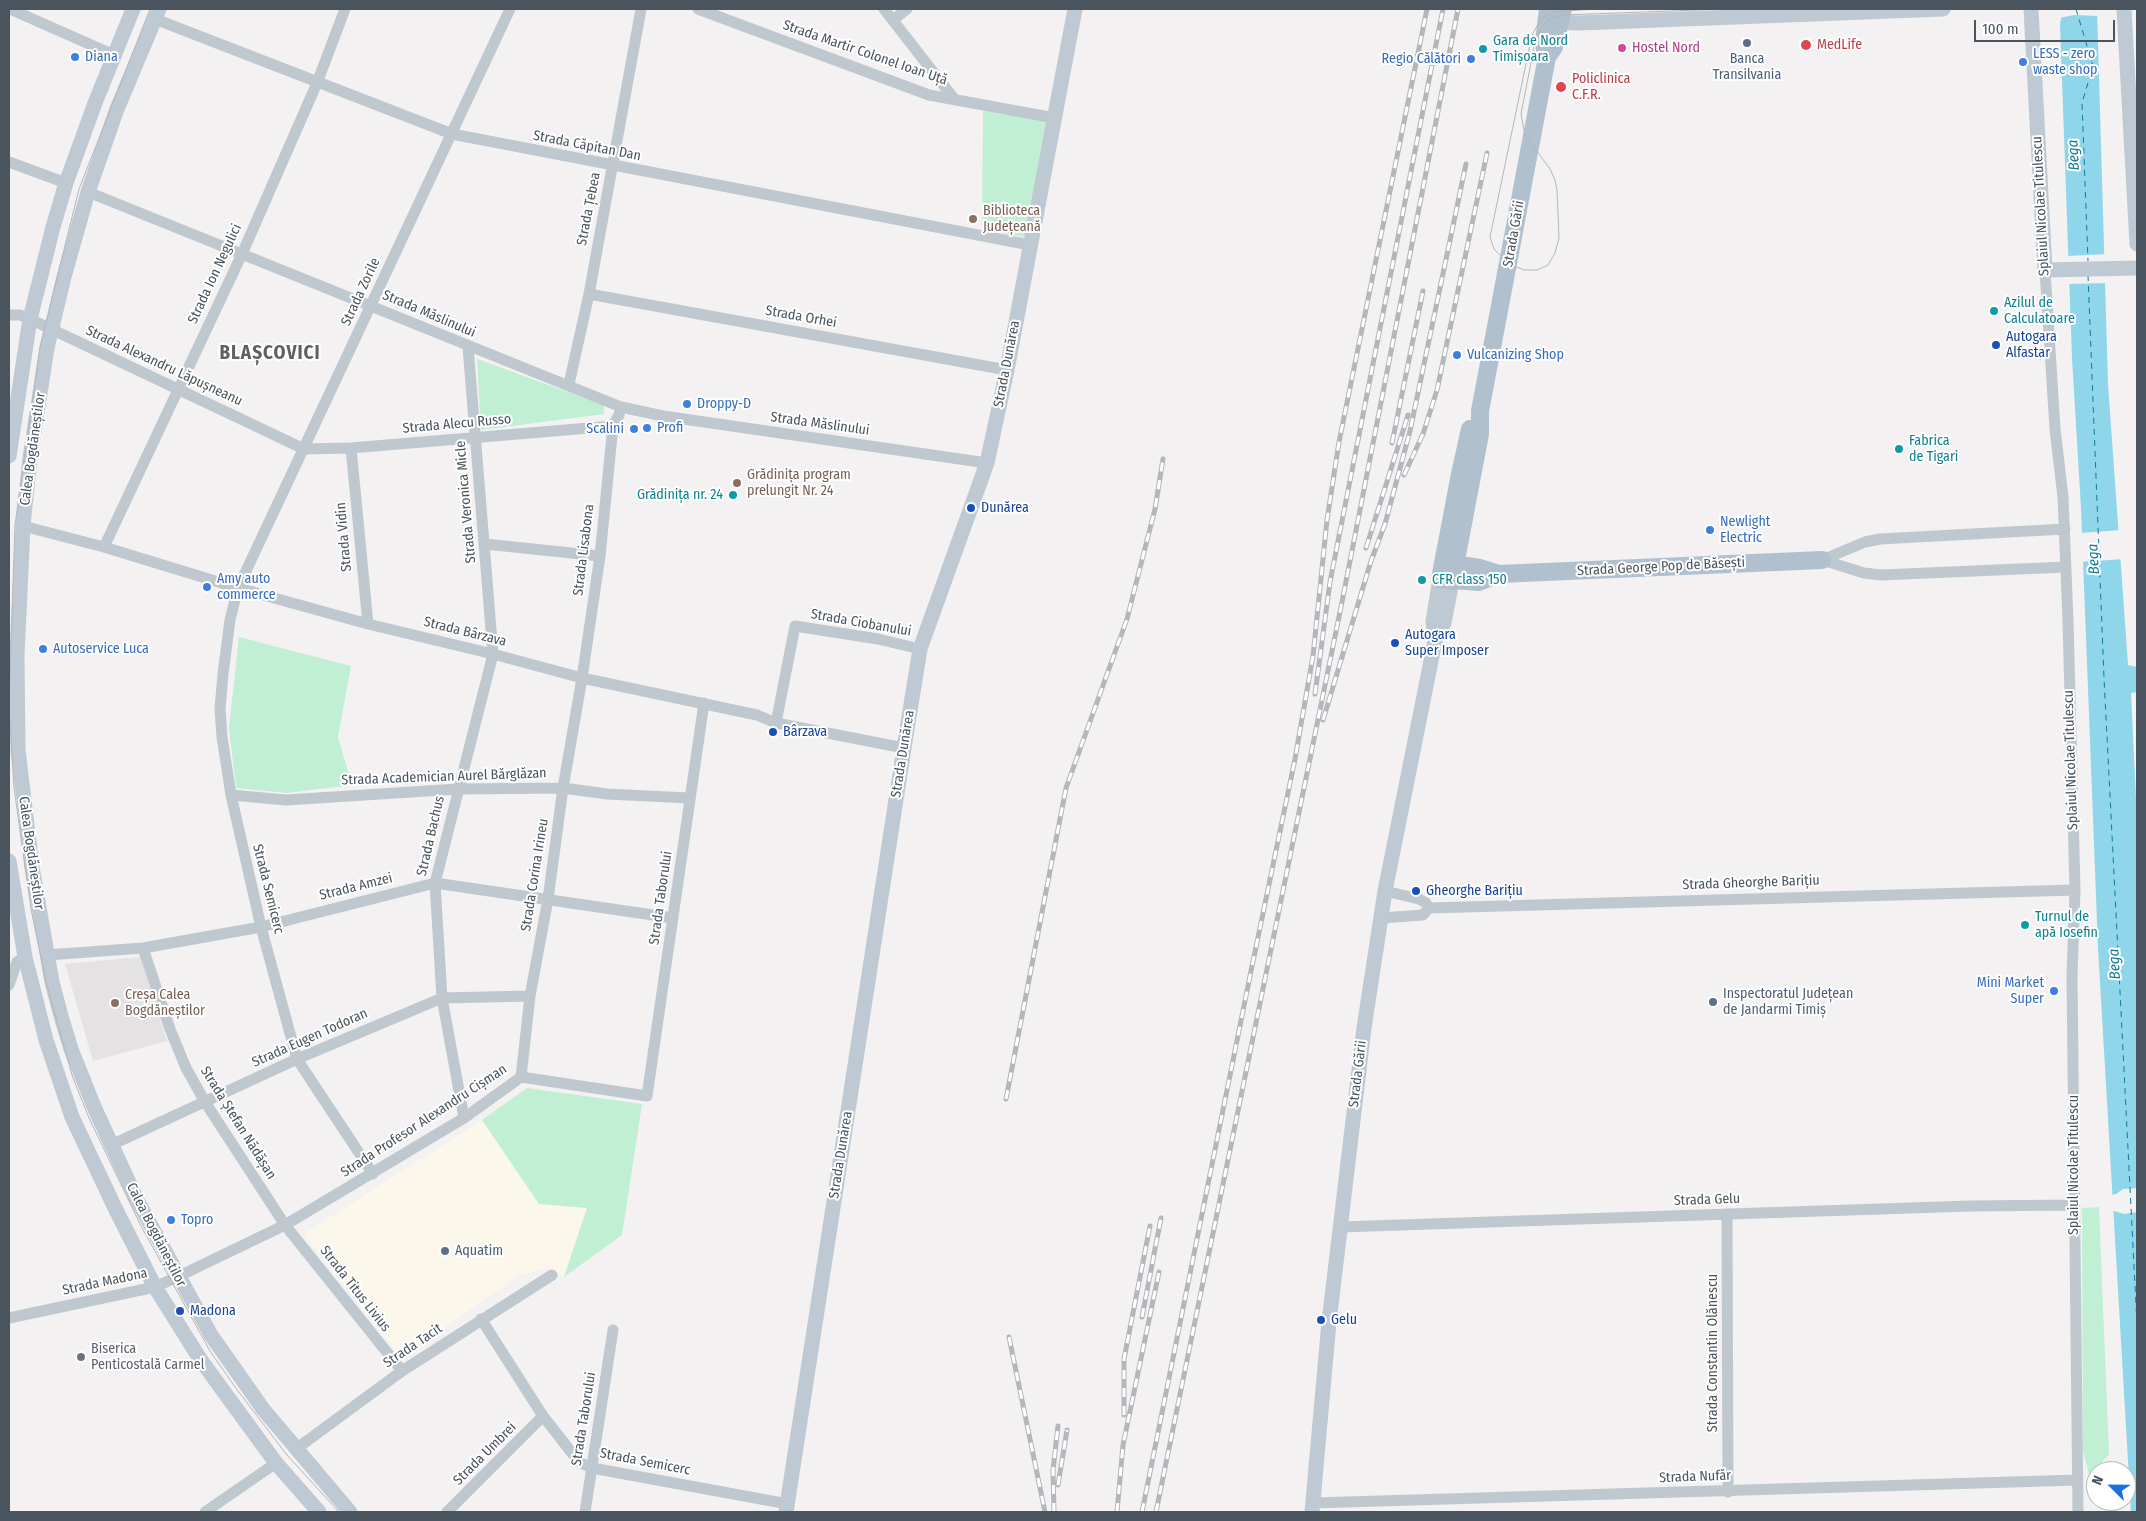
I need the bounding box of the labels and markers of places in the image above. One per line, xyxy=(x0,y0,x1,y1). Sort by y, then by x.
place label: Gara de Nord Timișoara xyxy=(1493,33,1568,65)
marker: Banca Transilvania xyxy=(1741,37,1753,49)
place label: MedLife xyxy=(1817,37,1862,53)
marker: MedLife xyxy=(1799,38,1813,52)
place label: Hostel Nord xyxy=(1632,40,1700,56)
marker: Hostel Nord xyxy=(1616,42,1628,54)
marker: Gara de Nord Timișoara xyxy=(1477,43,1489,55)
place label: LESS - zero waste shop xyxy=(2033,46,2097,78)
place label: Diana xyxy=(85,49,118,65)
marker: Diana xyxy=(69,51,81,63)
place label: Regio Călători xyxy=(1382,51,1461,67)
place label: Banca Transilvania xyxy=(1713,51,1781,84)
marker: Regio Călători xyxy=(1465,53,1477,65)
marker: LESS - zero waste shop xyxy=(2017,56,2029,68)
place label: Policlinica C.F.R. xyxy=(1572,71,1630,104)
marker: Policlinica C.F.R. xyxy=(1554,80,1568,94)
place label: Biblioteca Județeană xyxy=(983,203,1041,236)
marker: Biblioteca Județeană xyxy=(967,213,979,225)
place label: Azilul de Calculatoare xyxy=(2004,295,2075,328)
marker: Azilul de Calculatoare xyxy=(1988,305,2000,317)
place label: Autogara Alfastar xyxy=(2006,329,2057,362)
marker: Autogara Alfastar xyxy=(1990,339,2002,351)
place label: Vulcanizing Shop xyxy=(1467,347,1564,363)
marker: Vulcanizing Shop xyxy=(1451,349,1463,361)
place label: Droppy-D xyxy=(697,396,751,412)
marker: Droppy-D xyxy=(681,398,693,410)
place label: Profi xyxy=(657,420,683,436)
place label: Scalini xyxy=(586,421,624,437)
marker: Profi xyxy=(641,422,653,434)
marker: Scalini xyxy=(628,423,640,435)
place label: Fabrica de Tigari xyxy=(1909,433,1958,466)
marker: Fabrica de Tigari xyxy=(1893,443,1905,455)
place label: Grădinița program prelungit Nr. 24 xyxy=(747,467,851,500)
marker: Grădinița program prelungit Nr. 24 xyxy=(731,477,743,489)
place label: Grădinița nr. 24 xyxy=(637,487,723,503)
marker: Grădinița nr. 24 xyxy=(727,489,739,501)
place label: Dunărea xyxy=(981,500,1029,516)
marker: Dunărea xyxy=(965,502,977,514)
place label: Newlight Electric xyxy=(1720,514,1770,546)
marker: Newlight Electric xyxy=(1704,524,1716,536)
place label: Amy auto commerce xyxy=(217,571,276,604)
place label: CFR class 150 xyxy=(1432,572,1507,588)
marker: CFR class 150 xyxy=(1416,574,1428,586)
marker: Amy auto commerce xyxy=(201,581,213,593)
place label: Autogara Super Imposer xyxy=(1405,627,1489,660)
marker: Autogara Super Imposer xyxy=(1389,637,1401,649)
place label: Autoservice Luca xyxy=(53,641,149,657)
marker: Autoservice Luca xyxy=(37,643,49,655)
place label: Bârzava xyxy=(783,724,827,740)
marker: Bârzava xyxy=(767,726,779,738)
place label: Gheorghe Barițiu xyxy=(1426,883,1523,899)
marker: Gheorghe Barițiu xyxy=(1410,885,1422,897)
place label: Turnul de apă Iosefin xyxy=(2035,909,2098,942)
marker: Turnul de apă Iosefin xyxy=(2019,919,2031,931)
place label: Mini Market Super xyxy=(1977,975,2044,1008)
marker: Mini Market Super xyxy=(2048,985,2060,997)
place label: Inspectoratul Județean de Jandarmi Timiș xyxy=(1723,986,1853,1019)
place label: Creșa Calea Bogdăneștilor xyxy=(125,987,205,1020)
marker: Inspectoratul Județean de Jandarmi Timiș xyxy=(1707,996,1719,1008)
marker: Creșa Calea Bogdăneștilor xyxy=(109,997,121,1009)
place label: Topro xyxy=(181,1212,213,1228)
marker: Topro xyxy=(165,1214,177,1226)
place label: Aquatim xyxy=(455,1243,503,1259)
marker: Aquatim xyxy=(439,1245,451,1257)
place label: Madona xyxy=(190,1303,236,1319)
marker: Madona xyxy=(174,1305,186,1317)
place label: Gelu xyxy=(1331,1312,1357,1328)
marker: Gelu xyxy=(1315,1314,1327,1326)
place label: Biserica Penticostală Carmel xyxy=(91,1341,204,1374)
marker: Biserica Penticostală Carmel xyxy=(75,1351,87,1363)

